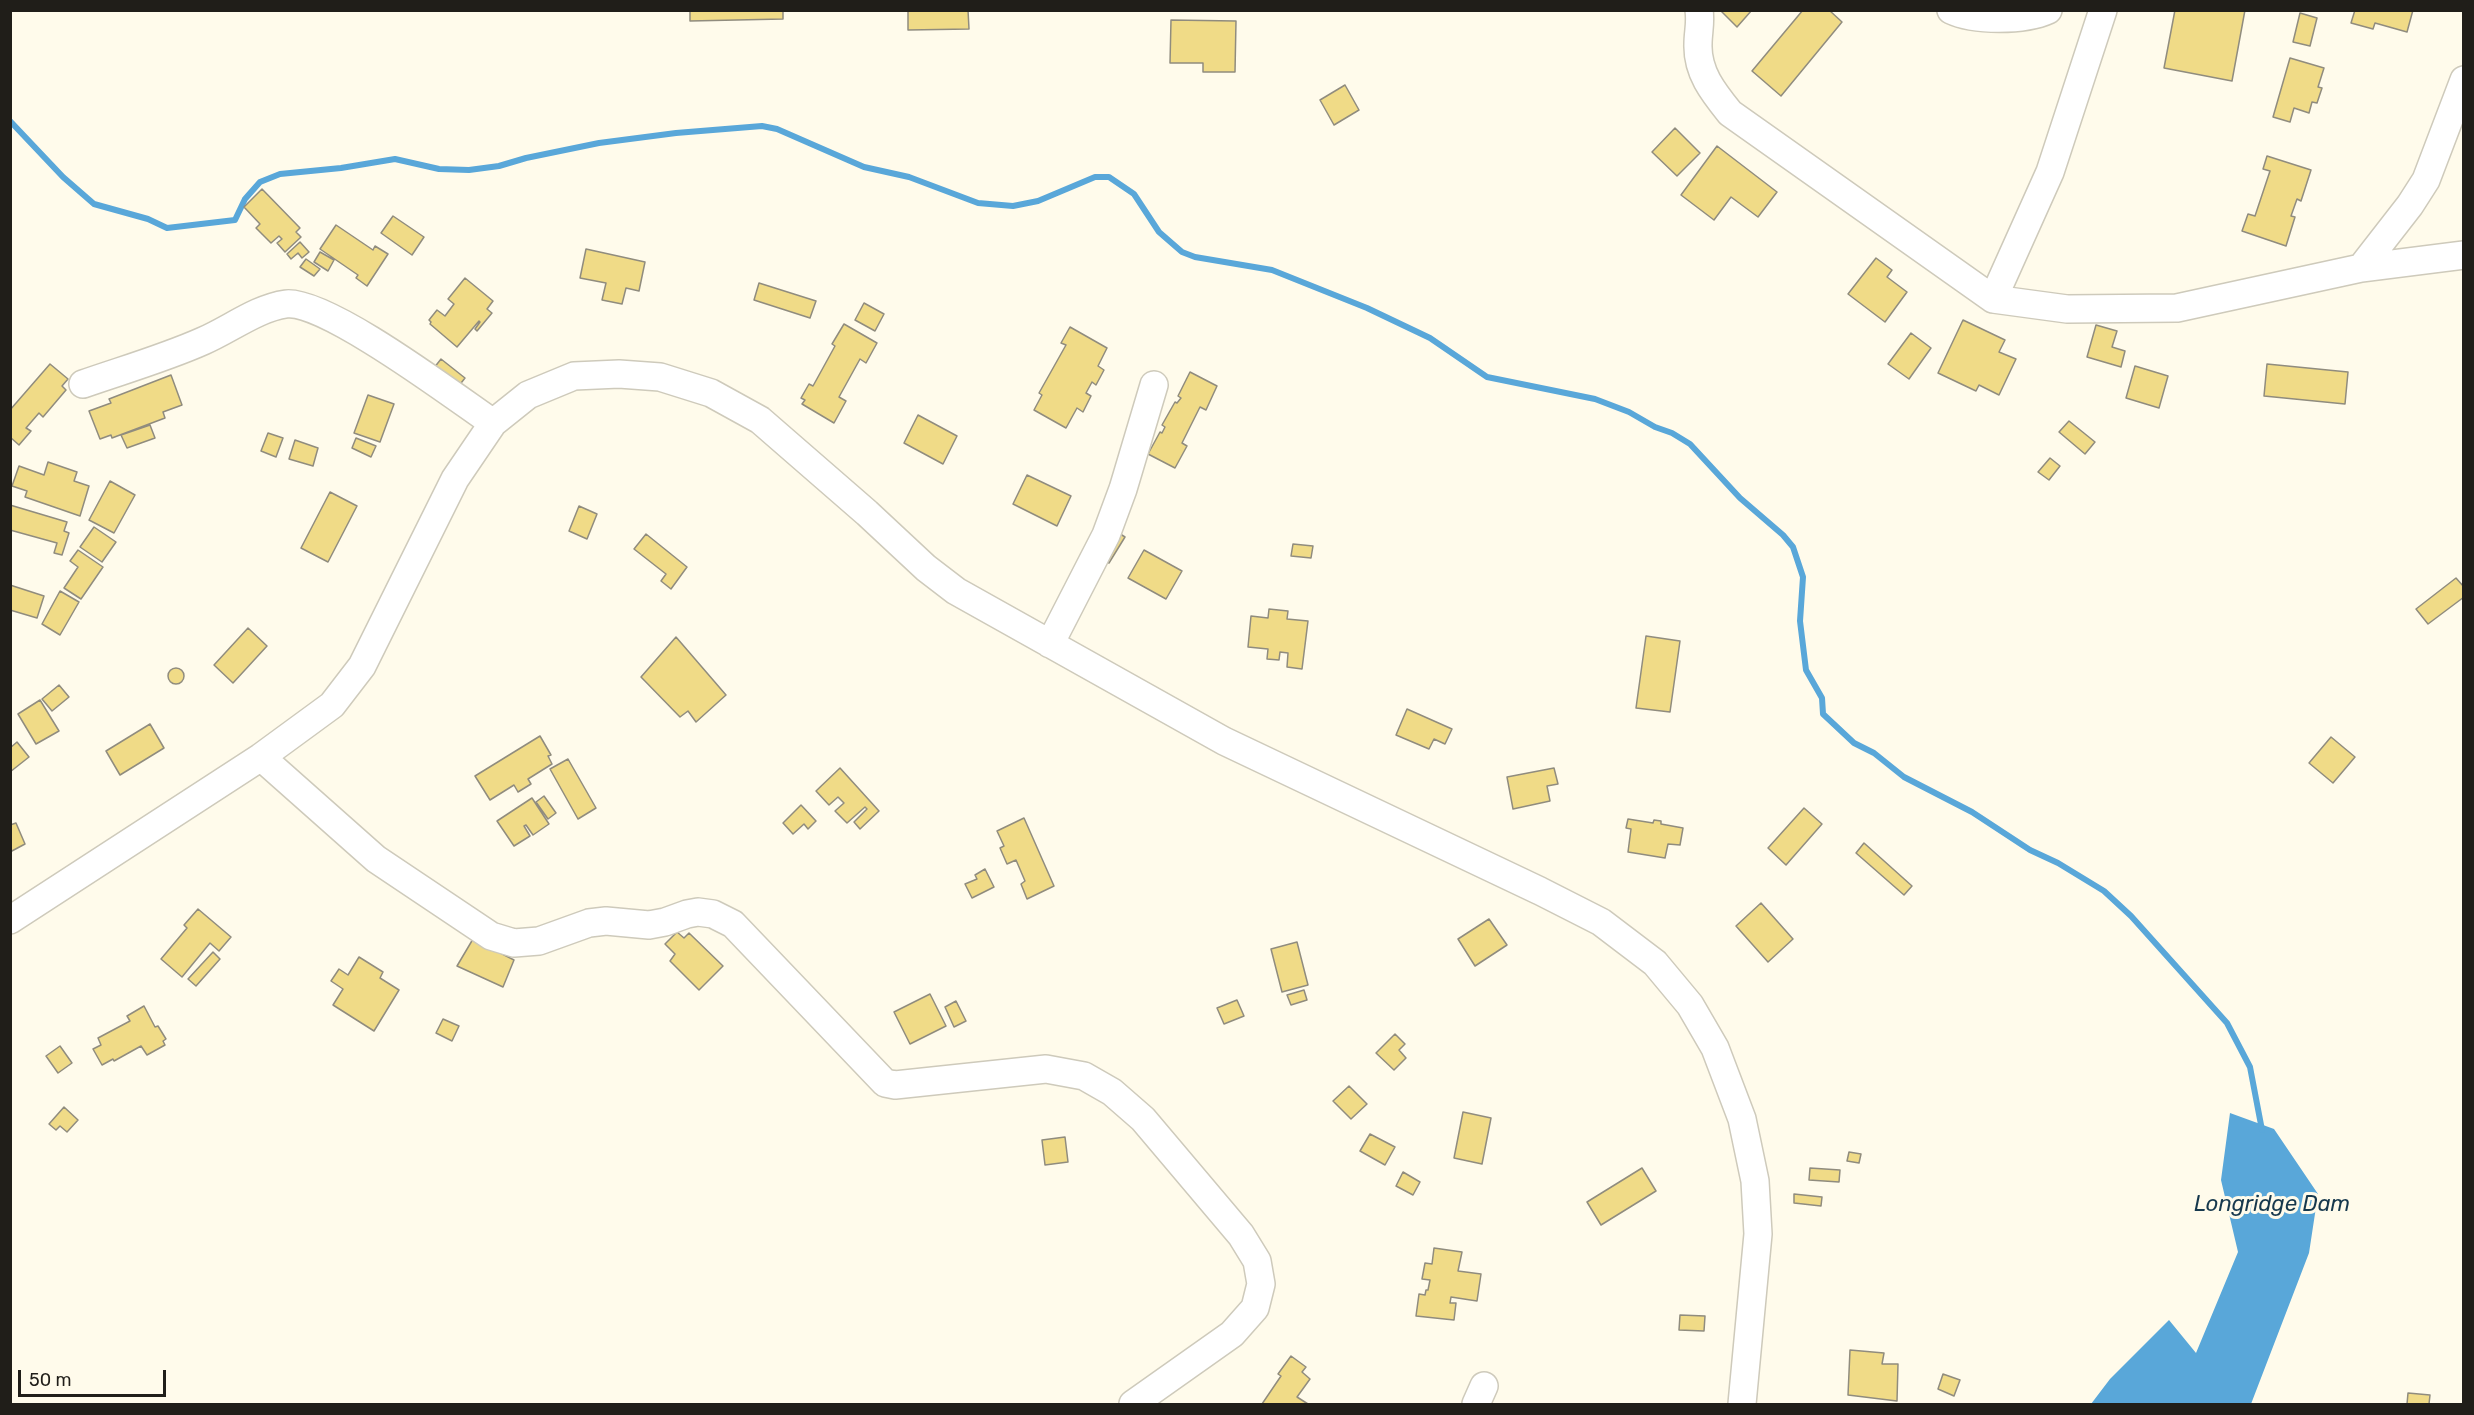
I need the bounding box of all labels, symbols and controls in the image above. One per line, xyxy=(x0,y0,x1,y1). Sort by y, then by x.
water label: Longridge Dam xyxy=(2194,1192,2350,1218)
scale bar xyxy=(21,1358,170,1396)
text: 50 m xyxy=(29,1369,72,1391)

